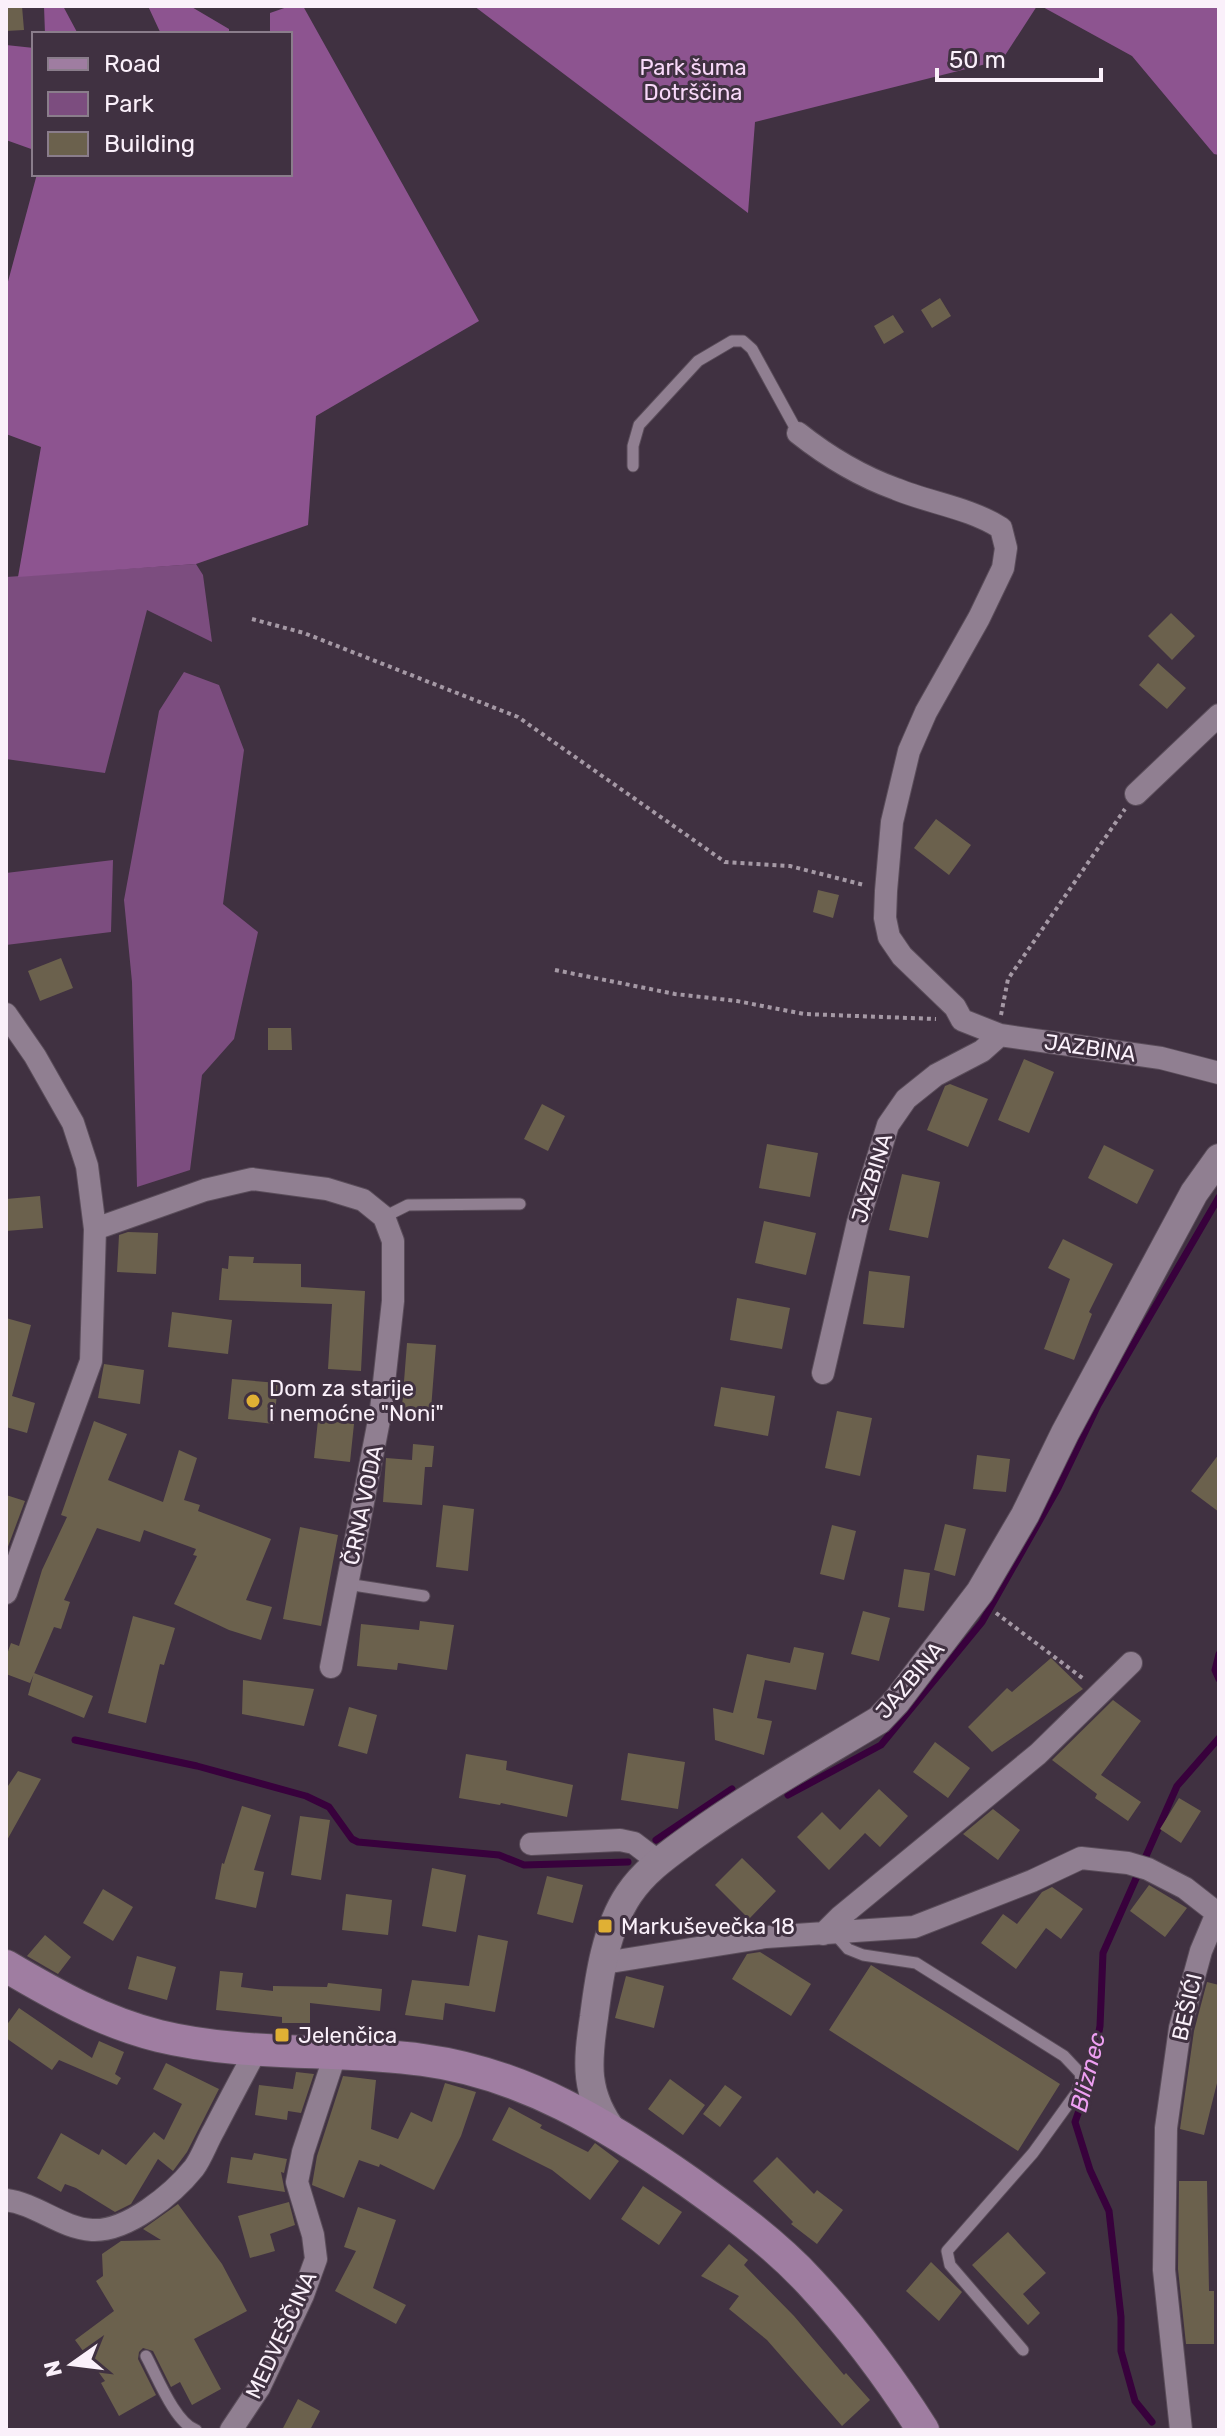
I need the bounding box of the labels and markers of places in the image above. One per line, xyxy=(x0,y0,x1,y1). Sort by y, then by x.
place label: Dom za starije i nemoćne "Noni" xyxy=(269,1375,444,1427)
marker: Dom za starije i nemoćne "Noni" xyxy=(244,1392,262,1410)
place label: Markuševečka 18 xyxy=(621,1913,795,1940)
marker: Markuševečka 18 xyxy=(596,1917,614,1935)
place label: Jelenčica xyxy=(298,2022,397,2049)
marker: Jelenčica xyxy=(273,2026,291,2044)

